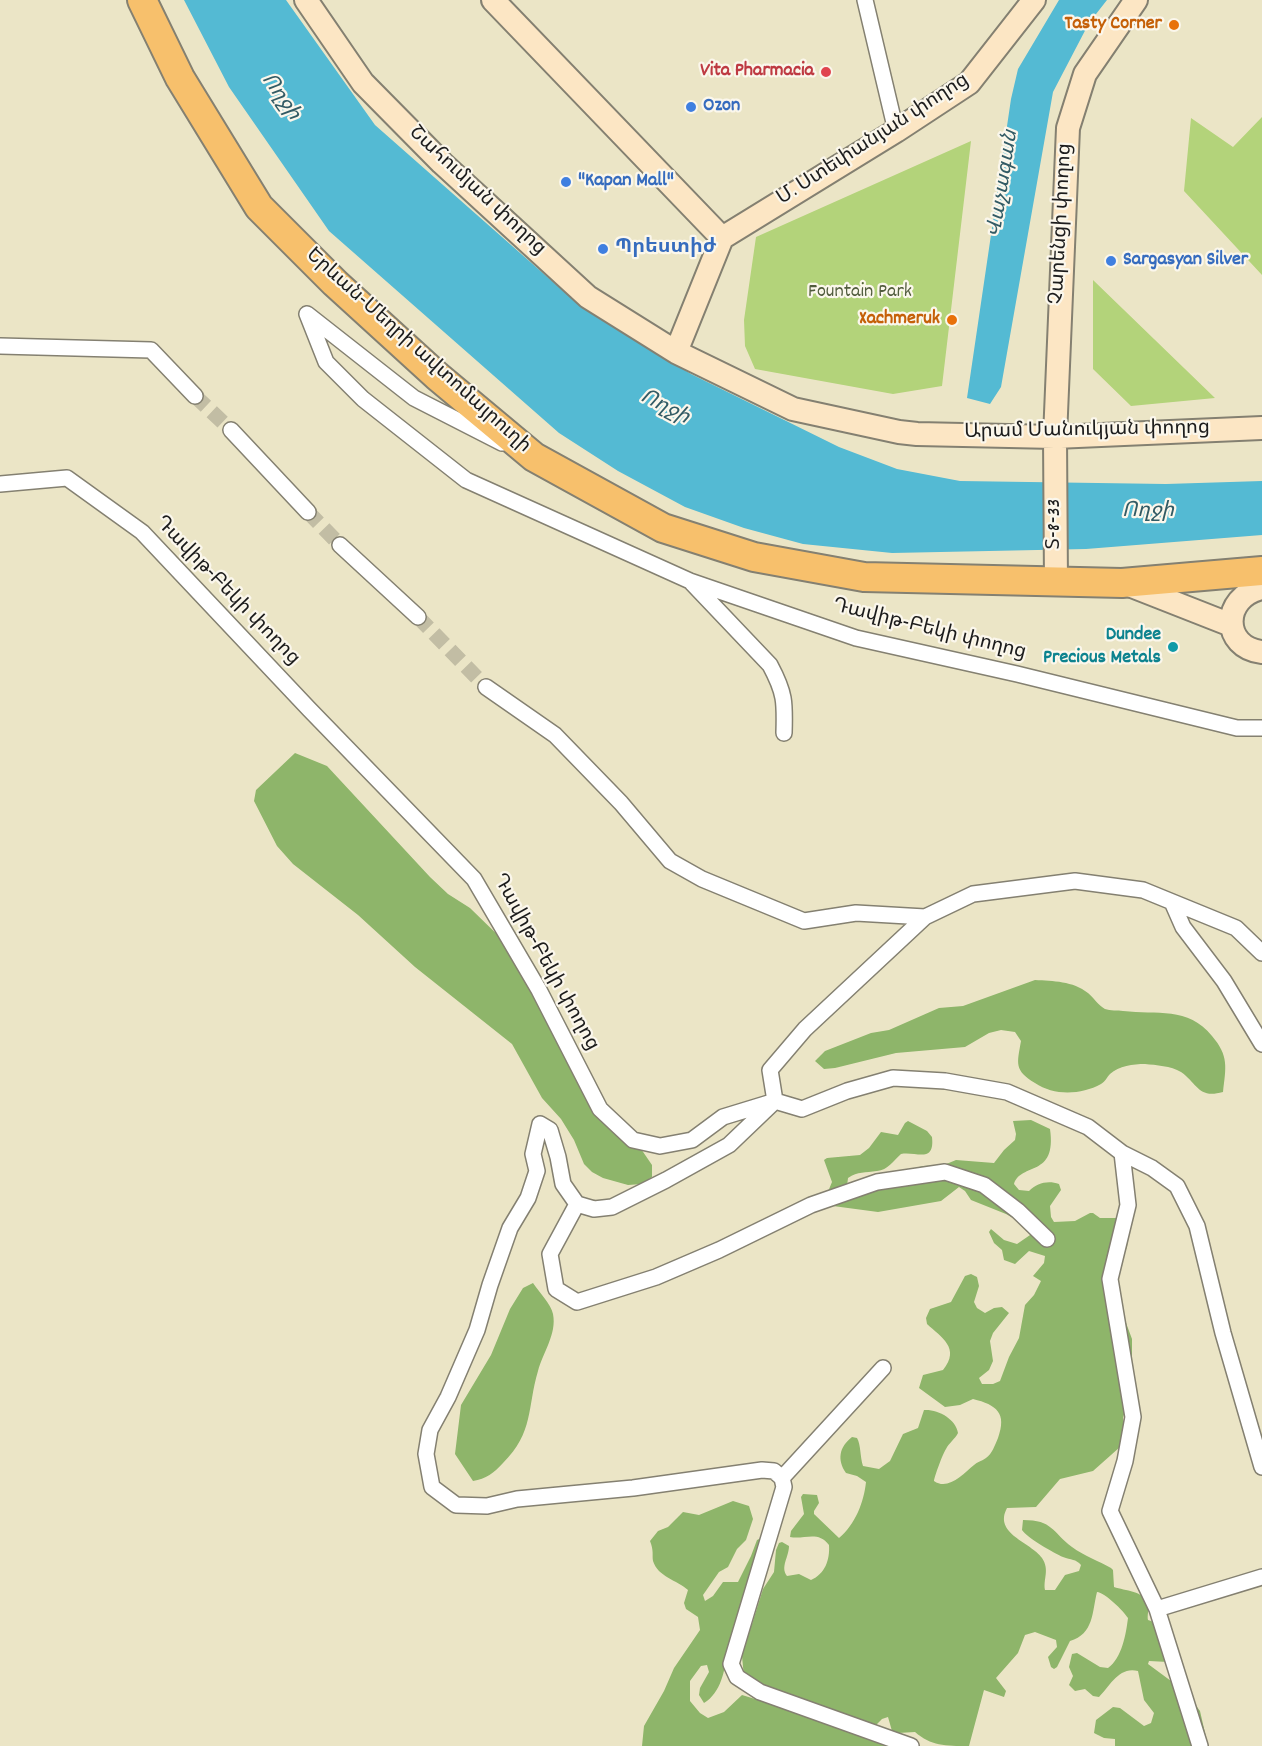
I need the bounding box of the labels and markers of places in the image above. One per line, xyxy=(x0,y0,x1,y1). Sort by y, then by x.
place label: Tasty Corner xyxy=(1064,13,1162,37)
marker: Tasty Corner xyxy=(1167,18,1181,32)
place label: Vita Pharmacia xyxy=(700,60,814,84)
marker: Vita Pharmacia xyxy=(819,65,833,79)
place label: Ozon xyxy=(703,95,740,119)
marker: Ozon xyxy=(684,100,698,114)
place label: "Kapan Mall" xyxy=(578,170,674,194)
marker: "Kapan Mall" xyxy=(559,175,573,189)
place label: Պրեստիժ xyxy=(615,237,716,261)
marker: Պրեստիժ xyxy=(596,242,610,256)
place label: Sargasyan Silver xyxy=(1123,249,1248,273)
marker: Sargasyan Silver xyxy=(1104,254,1118,268)
place label: Xachmeruk xyxy=(860,308,940,332)
marker: Xachmeruk xyxy=(945,313,959,327)
place label: Dundee Precious Metals xyxy=(1043,624,1161,671)
marker: Dundee Precious Metals xyxy=(1166,640,1180,654)

